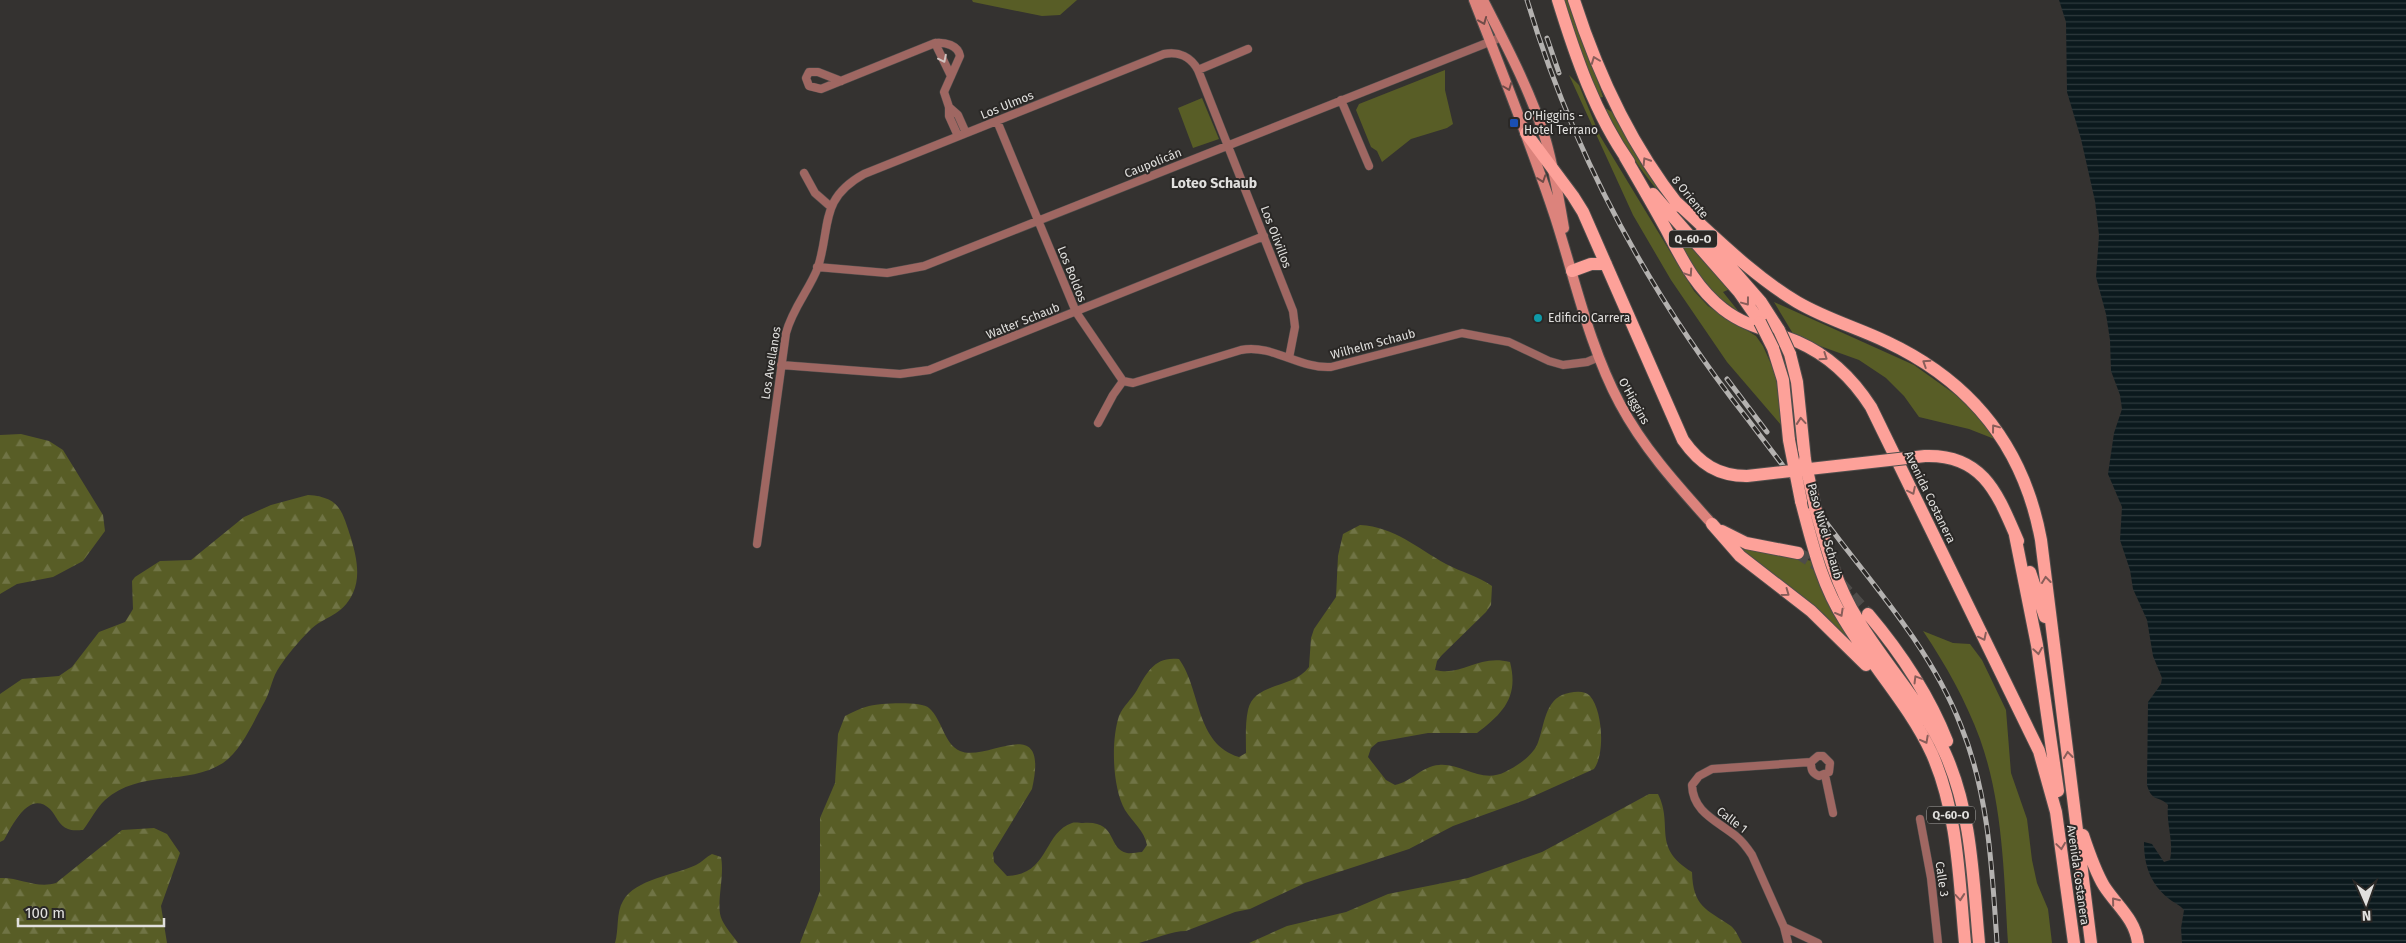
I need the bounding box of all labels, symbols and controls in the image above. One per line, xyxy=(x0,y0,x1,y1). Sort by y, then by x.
one-way arrow xyxy=(1476,16,1487,25)
one-way arrow xyxy=(937,54,947,63)
one-way arrow xyxy=(1591,56,1601,64)
one-way arrow xyxy=(1502,82,1512,91)
street label: Los Ulmos xyxy=(978,88,1036,122)
place label: O'Higgins - Hotel Terrano xyxy=(1524,109,1598,137)
marker: O'Higgins - Hotel Terrano xyxy=(1508,117,1520,129)
street label: Caupolicán xyxy=(1122,145,1184,181)
one-way arrow xyxy=(1643,158,1653,167)
street label: 8 Oriente xyxy=(1669,173,1711,221)
one-way arrow xyxy=(1536,174,1546,182)
district label: Loteo Schaub xyxy=(1171,175,1257,192)
street label: Los Olivillos xyxy=(1258,204,1294,270)
road number: Q-60-O xyxy=(1669,230,1717,248)
street label: Los Boldos xyxy=(1054,244,1090,304)
one-way arrow xyxy=(1683,267,1692,276)
one-way arrow xyxy=(1740,296,1749,306)
street label: Walter Schaub xyxy=(984,300,1062,342)
place label: Edificio Carrera xyxy=(1548,311,1630,325)
marker: Edificio Carrera xyxy=(1532,312,1544,324)
street label: Los Avellanos xyxy=(758,325,784,401)
street label: Wilhelm Schaub xyxy=(1329,326,1417,362)
one-way arrow xyxy=(1818,351,1828,360)
one-way arrow xyxy=(1922,360,1932,369)
street label: O'Higgins xyxy=(1616,375,1653,427)
one-way arrow xyxy=(1796,417,1807,425)
one-way arrow xyxy=(1992,425,2000,434)
street label: Avenida Costanera xyxy=(1902,449,1958,545)
street label: Paso Nivel Schaub xyxy=(1805,481,1845,581)
one-way arrow xyxy=(1906,486,1916,495)
one-way arrow xyxy=(2041,575,2052,583)
one-way arrow xyxy=(1780,587,1790,596)
one-way arrow xyxy=(1833,607,1843,616)
one-way arrow xyxy=(1977,632,1988,641)
one-way arrow xyxy=(2033,647,2043,656)
one-way arrow xyxy=(1913,676,1923,685)
one-way arrow xyxy=(1919,735,1929,744)
one-way arrow xyxy=(2063,750,2074,758)
street label: Calle 1 xyxy=(1714,804,1750,836)
road number: Q-60-O xyxy=(1927,806,1975,824)
street label: Avenida Costanera xyxy=(2064,824,2092,926)
one-way arrow xyxy=(2055,843,2066,851)
street label: Calle 3 xyxy=(1933,860,1951,898)
north arrow xyxy=(2341,878,2391,928)
one-way arrow xyxy=(1955,894,1966,902)
scale bar xyxy=(18,896,164,928)
one-way arrow xyxy=(2112,898,2121,907)
text: 100 m xyxy=(25,904,65,922)
text: N xyxy=(2361,907,2371,924)

